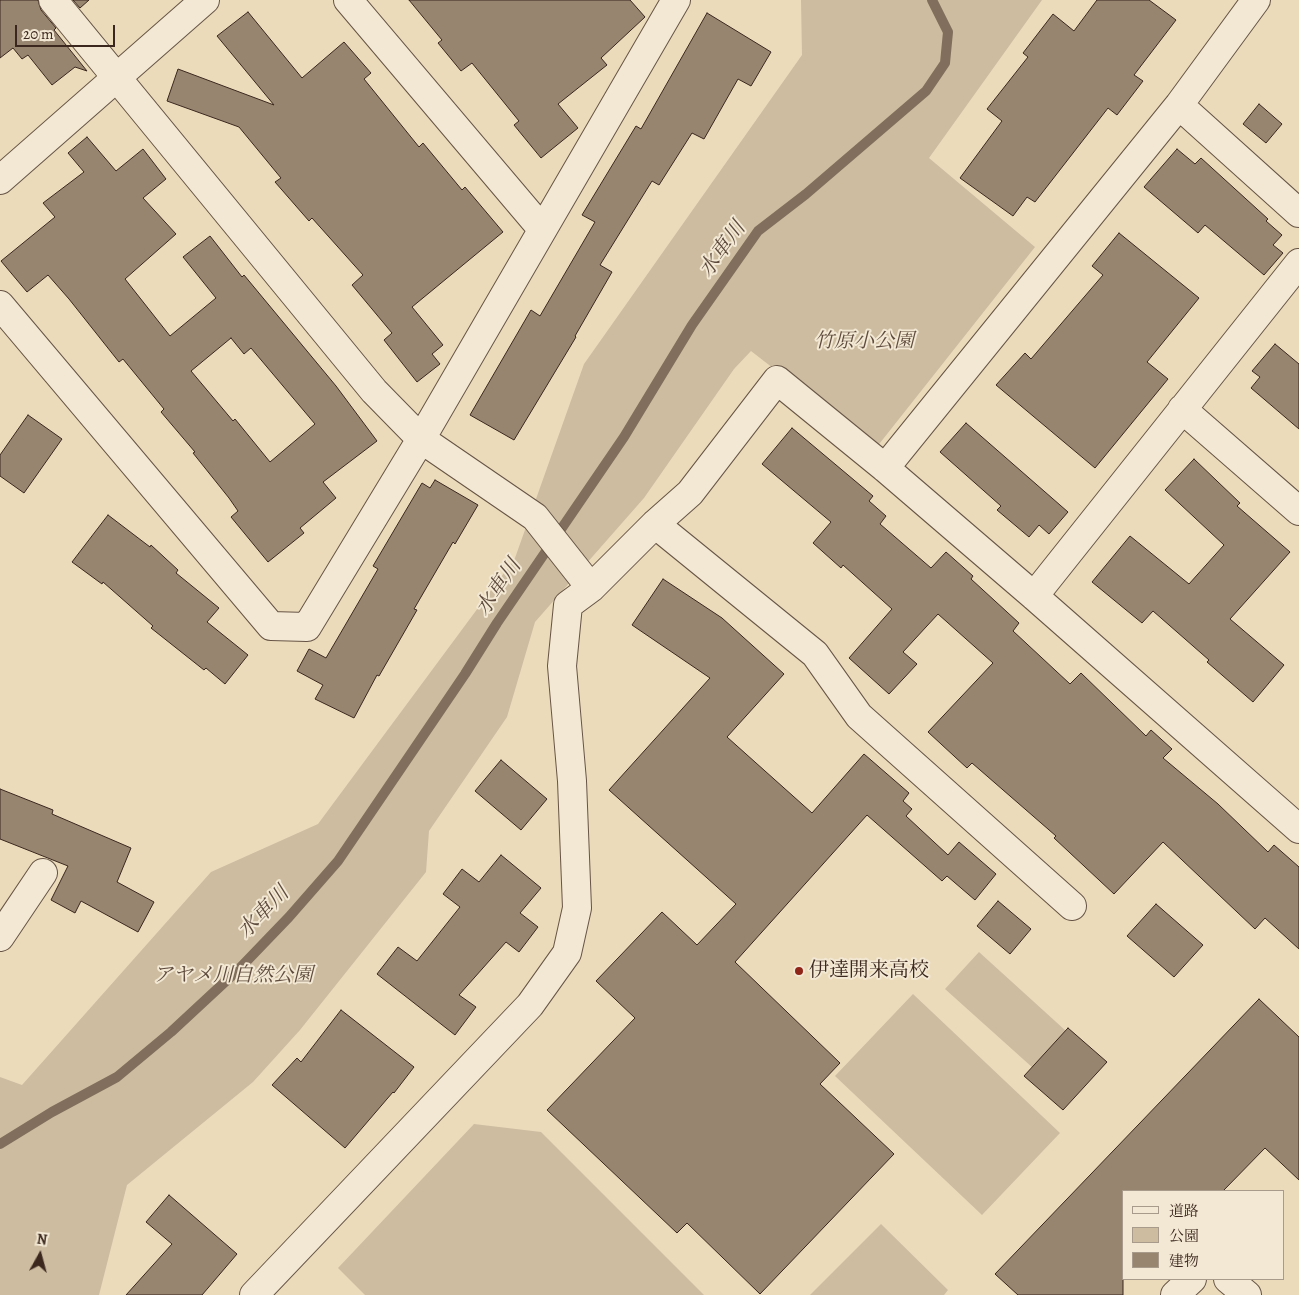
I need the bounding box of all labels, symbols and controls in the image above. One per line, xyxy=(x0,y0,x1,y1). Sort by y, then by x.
scale bar xyxy=(18,15,118,47)
text: 20 m xyxy=(23,24,54,44)
water label: 水車川 xyxy=(694,217,752,283)
park label: 竹原小公園 xyxy=(814,330,914,354)
water label: 水車川 xyxy=(471,555,527,621)
water label: 水車川 xyxy=(233,882,295,944)
place label: 伊達開来高校 xyxy=(809,959,929,983)
park label: アヤメ川自然公園 xyxy=(153,964,313,988)
marker: 伊達開来高校 xyxy=(793,965,805,977)
legend xyxy=(1122,1190,1284,1280)
text: 道路 xyxy=(1169,1201,1199,1221)
text: 公園 xyxy=(1169,1226,1199,1246)
north arrow xyxy=(15,1230,65,1280)
text: N xyxy=(36,1230,48,1250)
text: 建物 xyxy=(1169,1251,1199,1271)

